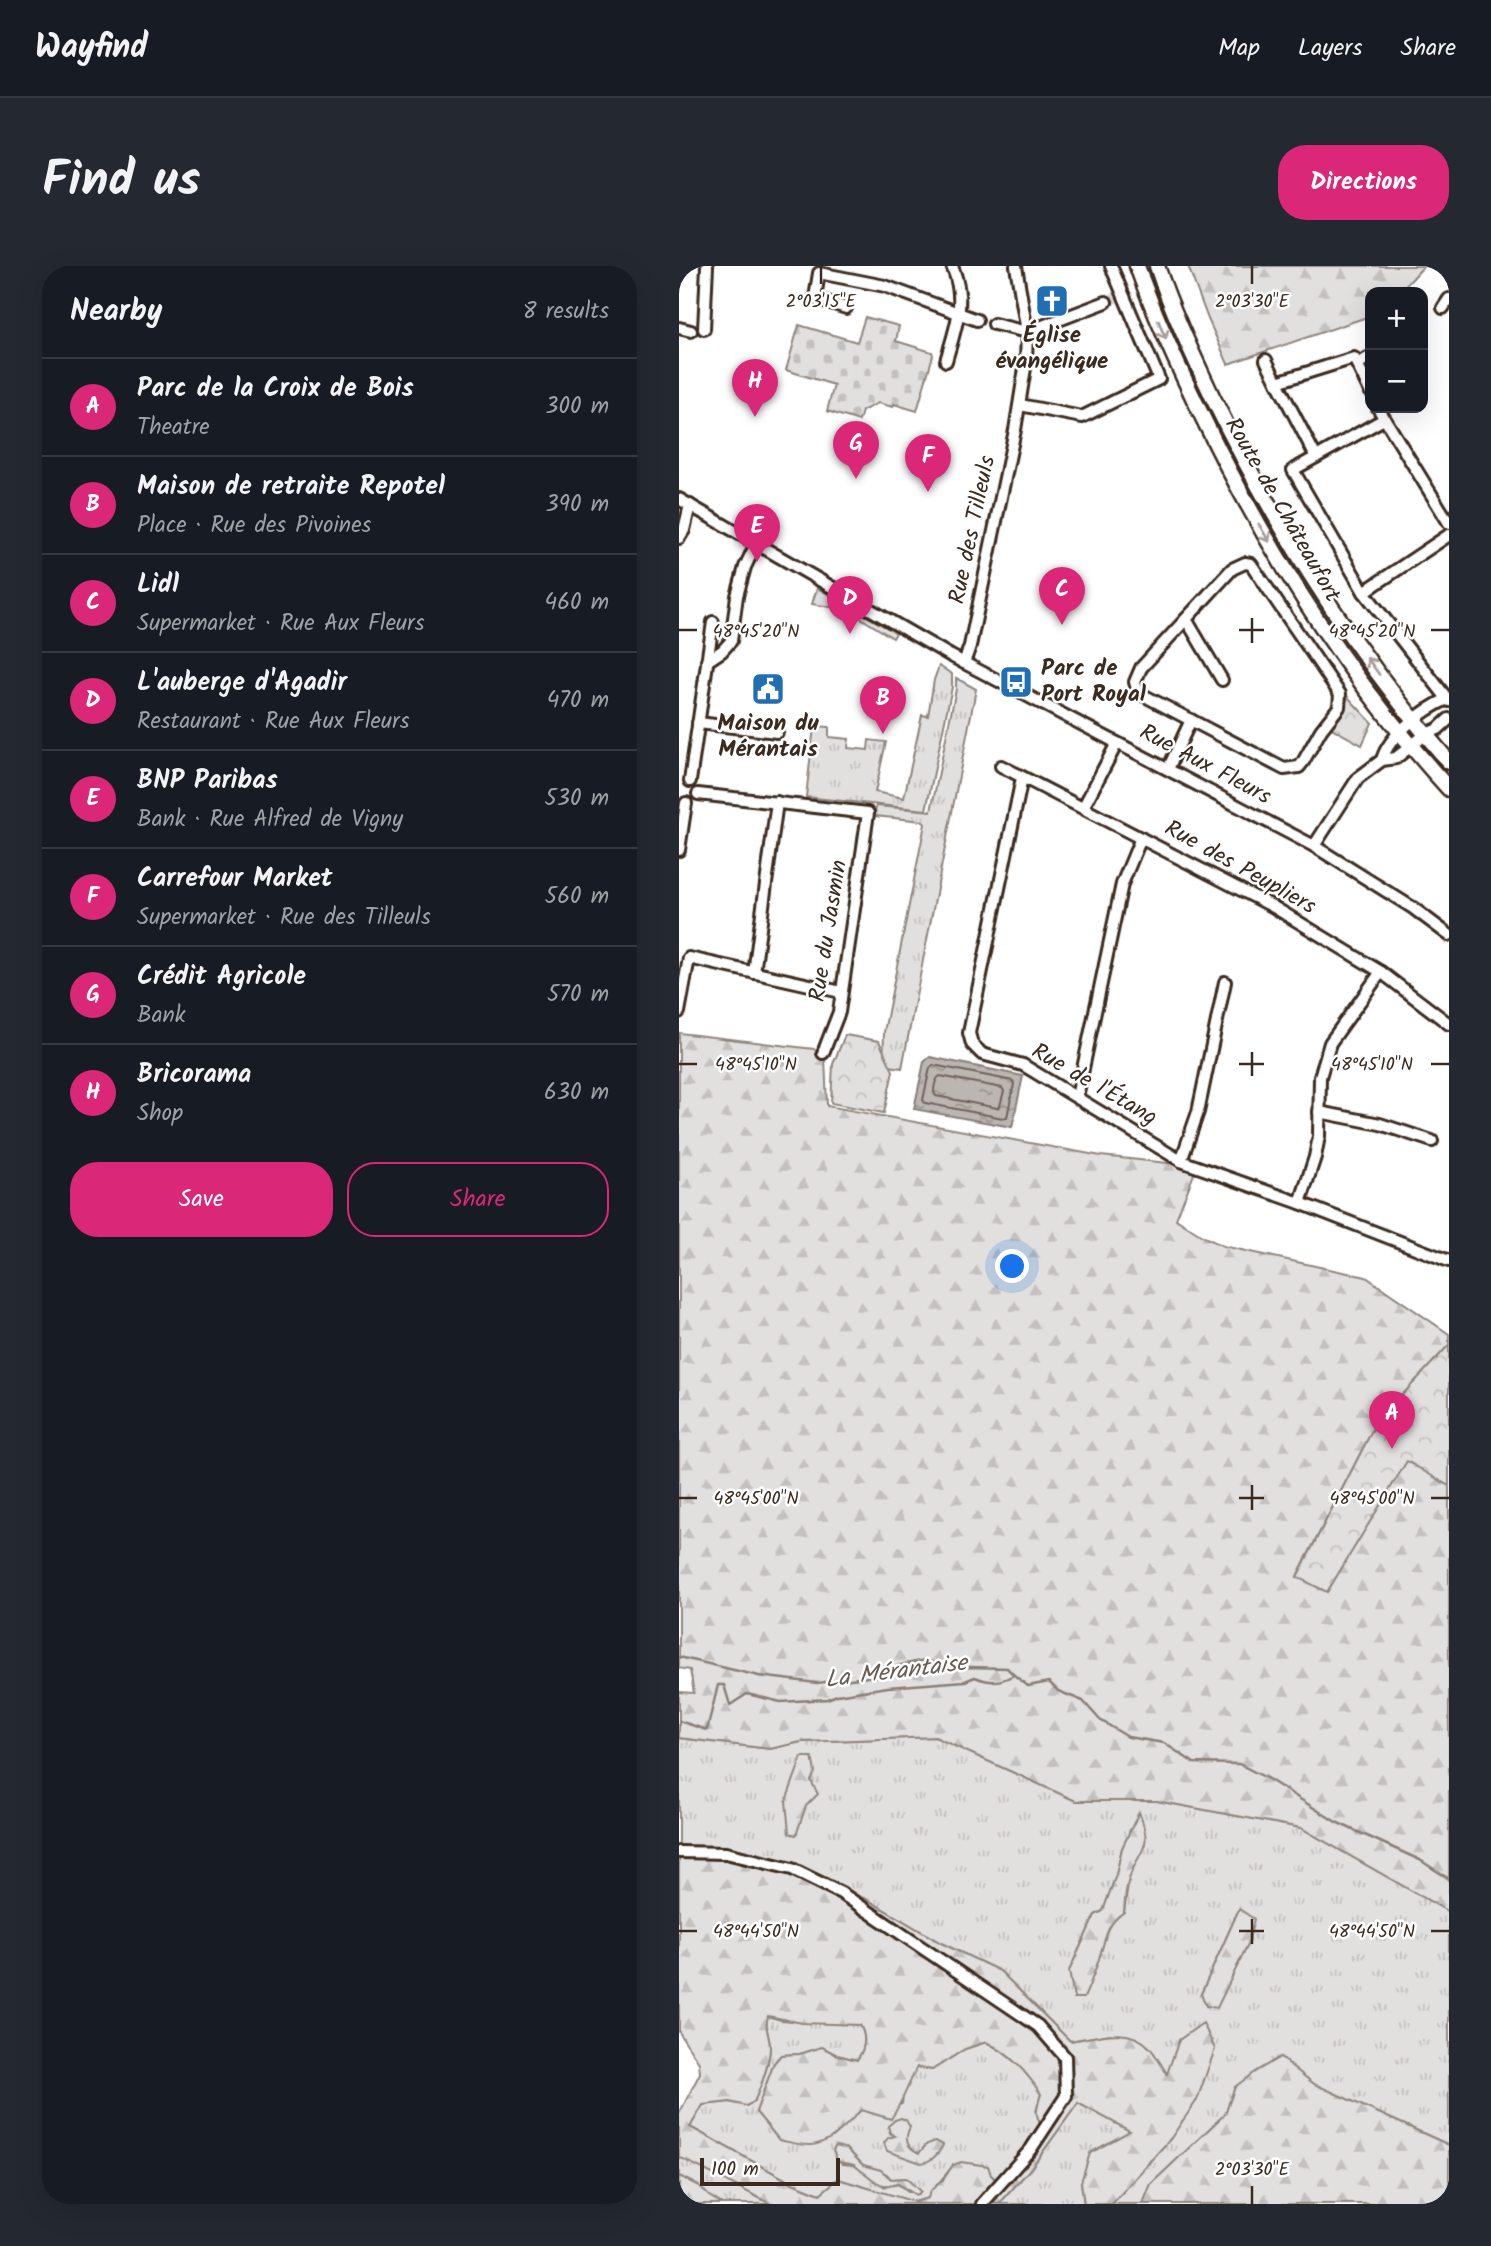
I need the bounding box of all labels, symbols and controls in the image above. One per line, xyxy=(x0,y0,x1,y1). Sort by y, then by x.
text: Wayfind xyxy=(35,22,148,75)
text: Map xyxy=(1218,29,1260,68)
text: Layers xyxy=(1298,29,1362,68)
text: Share xyxy=(1400,29,1456,68)
text: Find us xyxy=(42,143,200,221)
button: Directions xyxy=(1278,145,1449,220)
church icon: Église évangélique xyxy=(1033,282,1071,320)
map controls xyxy=(1365,287,1428,413)
button: + xyxy=(1365,287,1428,350)
text: Nearby xyxy=(70,288,162,336)
text: 2°03'15"E xyxy=(786,288,857,317)
text: 2°03'30"E xyxy=(1215,288,1290,317)
text: 8 results xyxy=(523,294,609,330)
place label: Église évangélique xyxy=(996,318,1108,380)
one-way arrow xyxy=(1157,318,1170,340)
button: − xyxy=(1365,350,1428,413)
pin: H xyxy=(732,359,778,417)
text: Parc de la Croix de Bois xyxy=(137,368,414,410)
text: A xyxy=(86,389,100,425)
text: 300 m xyxy=(545,389,609,425)
text: Theatre xyxy=(137,410,210,446)
street label: Route de Châteaufort xyxy=(1214,411,1350,610)
pin: G xyxy=(833,421,879,479)
pin: F xyxy=(905,434,951,492)
street label: Rue des Tilleuls xyxy=(940,452,1006,608)
text: Maison de retraite Repotel xyxy=(137,466,445,508)
text: B xyxy=(86,487,100,523)
text: 390 m xyxy=(546,487,609,523)
pin: E xyxy=(734,504,780,562)
text: Place · Rue des Pivoines xyxy=(137,508,371,544)
one-way arrow xyxy=(1257,522,1271,542)
text: Lidl xyxy=(137,564,179,606)
pin: C xyxy=(1039,567,1085,625)
pin: D xyxy=(827,576,873,634)
text: C xyxy=(86,585,100,621)
text: 460 m xyxy=(545,585,609,621)
text: Supermarket · Rue Aux Fleurs xyxy=(137,606,425,642)
text: 48°45'20"N xyxy=(713,618,799,647)
text: 48°45'20"N xyxy=(1329,618,1415,647)
place label: Parc de Port Royal xyxy=(1041,651,1147,713)
one-way arrow xyxy=(1366,657,1381,676)
text: L'auberge d'Agadir xyxy=(137,662,347,704)
bus stop icon: Parc de Port Royal xyxy=(997,663,1035,701)
public building icon: Maison du Mérantais xyxy=(749,670,787,708)
pin: B xyxy=(860,676,906,734)
text: D xyxy=(85,683,101,719)
text: 470 m xyxy=(547,683,609,719)
text: Restaurant · Rue Aux Fleurs xyxy=(137,704,409,740)
place label: Maison du Mérantais xyxy=(717,706,820,768)
street label: Rue Aux Fleurs xyxy=(1133,715,1277,815)
text: BNP Paribas xyxy=(137,760,278,802)
text: E xyxy=(87,781,99,817)
text: 530 m xyxy=(544,781,609,817)
text: Bank · Rue Alfred de Vigny xyxy=(137,802,403,838)
street label: Rue des Peupliers xyxy=(1158,811,1323,925)
street label: Rue du Jasmin xyxy=(800,857,858,1005)
text: Carrefour Market xyxy=(137,858,333,900)
text: F xyxy=(87,879,99,915)
text: 560 m xyxy=(545,879,609,915)
text: Supermarket · Rue des Tilleuls xyxy=(137,900,431,936)
text: Crédit Agricole xyxy=(137,956,306,998)
text: G xyxy=(86,977,100,1013)
text: 570 m xyxy=(547,977,609,1013)
text: Bank xyxy=(137,998,185,1034)
street label: Rue de l'Étang xyxy=(1024,1034,1164,1136)
text: 48°45'10"N xyxy=(715,1051,797,1080)
text: 48°45'10"N xyxy=(1331,1051,1413,1080)
text: Bricorama xyxy=(137,1054,251,1096)
text: H xyxy=(86,1075,100,1111)
text: 630 m xyxy=(544,1075,609,1111)
text: Shop xyxy=(137,1096,183,1132)
button: Save xyxy=(70,1162,333,1237)
button: Share xyxy=(347,1162,609,1237)
your location xyxy=(995,1249,1029,1283)
pin: A xyxy=(1369,1391,1415,1449)
text: 48°45'00"N xyxy=(713,1485,799,1514)
text: 48°45'00"N xyxy=(1329,1485,1415,1514)
water label: La Mérantaise xyxy=(823,1644,971,1700)
text: 48°44'50"N xyxy=(713,1918,799,1947)
text: 48°44'50"N xyxy=(1329,1918,1415,1947)
scale bar xyxy=(700,2155,840,2187)
text: 100 m xyxy=(711,2155,759,2185)
text: 2°03'30"E xyxy=(1215,2156,1290,2185)

